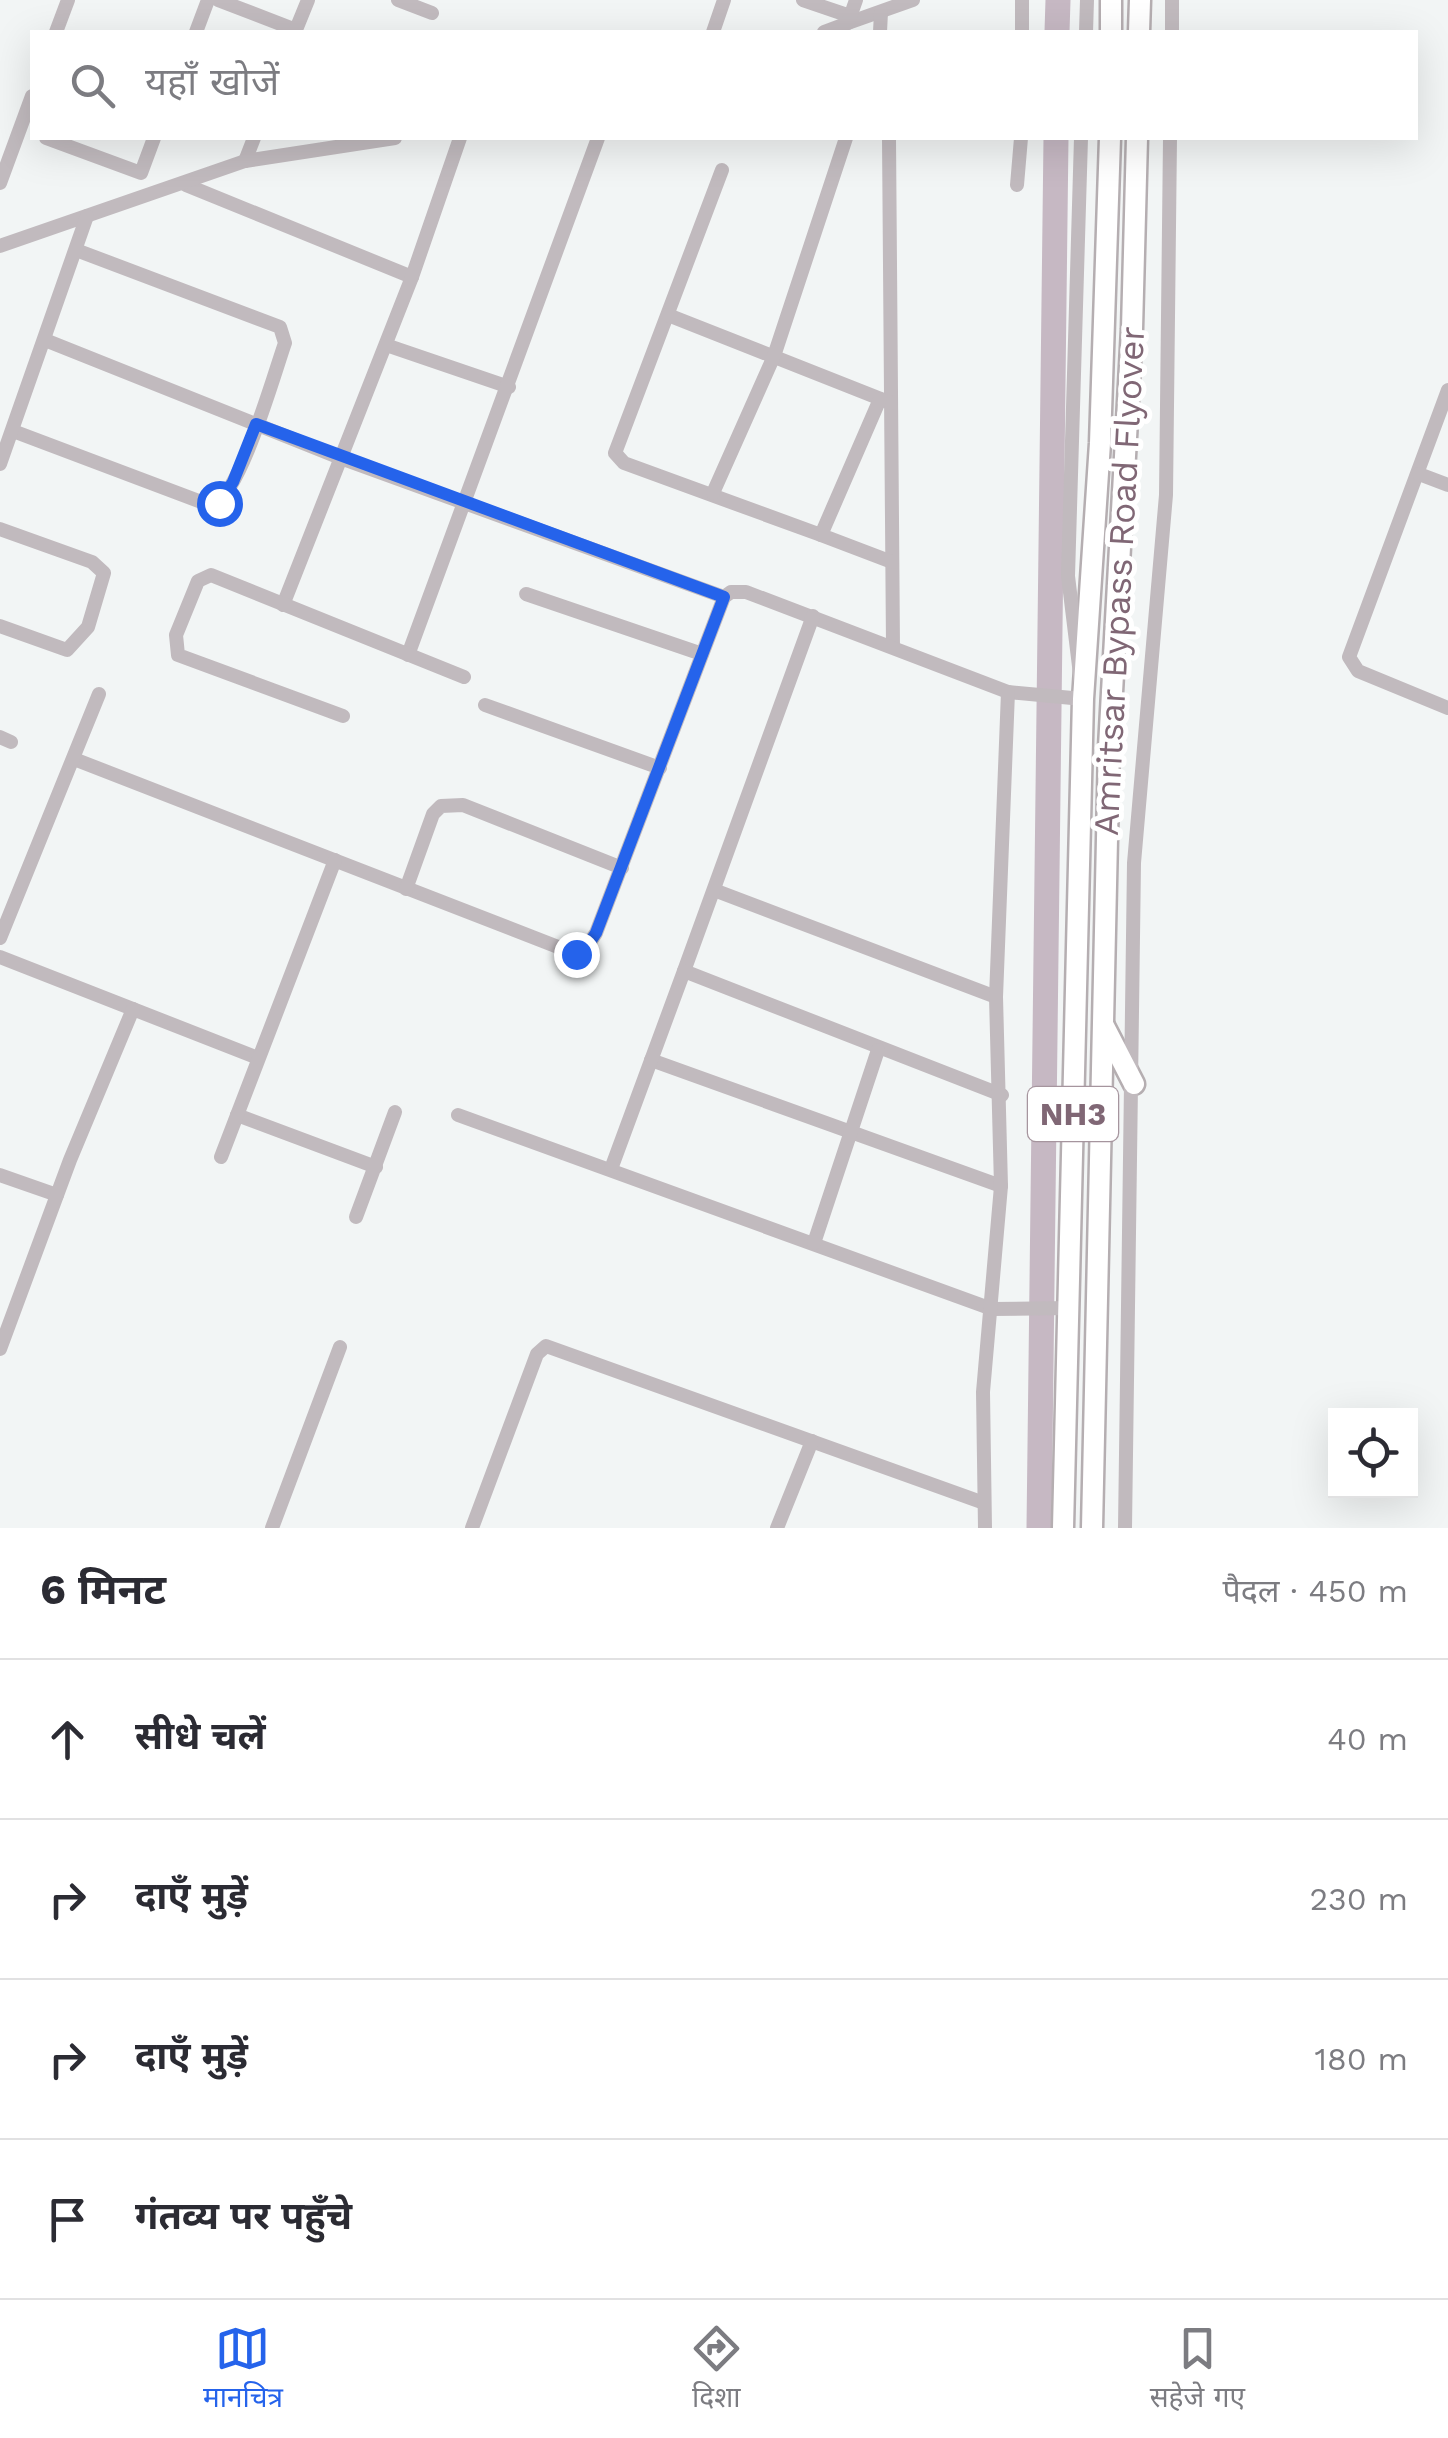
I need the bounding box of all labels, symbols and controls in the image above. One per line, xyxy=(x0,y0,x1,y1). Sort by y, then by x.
search box xyxy=(30,30,1418,140)
icon: search xyxy=(65,58,120,113)
text: यहाँ खोजें xyxy=(145,60,279,104)
street label: Amritsar Bypass Road Flyover xyxy=(1085,325,1153,837)
route start xyxy=(197,481,243,527)
route end xyxy=(554,932,600,978)
road number: NH3 xyxy=(1028,1087,1118,1141)
map controls xyxy=(1328,1408,1418,1498)
button: locate xyxy=(1328,1408,1418,1498)
text: 6 मिनट xyxy=(40,1565,166,1614)
text: पैदल · 450 m xyxy=(1223,1572,1408,1610)
icon: ahead xyxy=(40,1712,95,1767)
text: सीधे चलें xyxy=(135,1714,266,1758)
text: 40 m xyxy=(1327,1720,1408,1758)
icon: right xyxy=(40,1872,95,1927)
text: दाएँ मुड़ें xyxy=(135,1874,248,1918)
text: 230 m xyxy=(1309,1880,1408,1918)
icon: right xyxy=(40,2032,95,2087)
text: दाएँ मुड़ें xyxy=(135,2034,248,2078)
text: 180 m xyxy=(1314,2040,1408,2078)
icon: arrive xyxy=(40,2192,95,2247)
text: गंतव्य पर पहुँचे xyxy=(135,2194,352,2238)
tab: मानचित्र xyxy=(203,2321,283,2418)
tab: दिशा xyxy=(689,2321,744,2418)
tab: सहेजे गए xyxy=(1150,2321,1245,2418)

